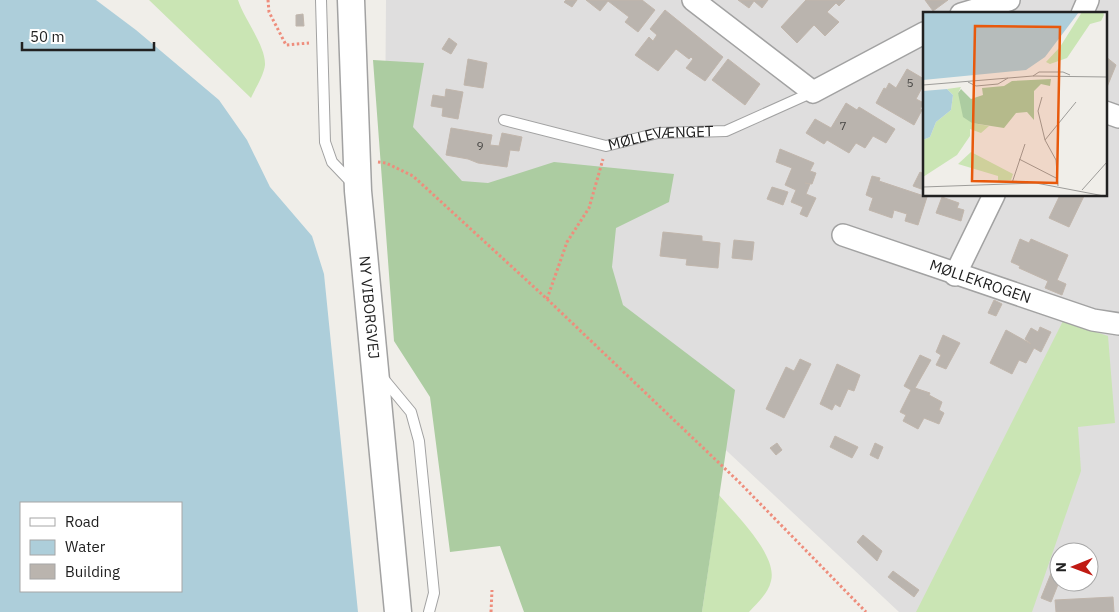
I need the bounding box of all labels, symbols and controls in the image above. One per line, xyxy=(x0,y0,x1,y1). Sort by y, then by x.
inset map xyxy=(923,12,1106,196)
scale bar xyxy=(22,20,155,52)
text: 50 m xyxy=(30,27,65,46)
house number: 5 xyxy=(906,75,914,90)
house number: 7 xyxy=(839,118,847,133)
street label: MØLLEVÆNGET xyxy=(606,121,714,154)
house number: 9 xyxy=(476,138,484,153)
street label: NY VIBORGVEJ xyxy=(355,255,384,360)
street label: MØLLEKROGEN xyxy=(927,255,1034,307)
legend xyxy=(20,502,182,592)
text: Road xyxy=(65,512,100,531)
text: Water xyxy=(65,537,106,556)
north arrow xyxy=(1049,542,1099,592)
text: Building xyxy=(65,562,120,581)
text: N xyxy=(1052,562,1070,572)

